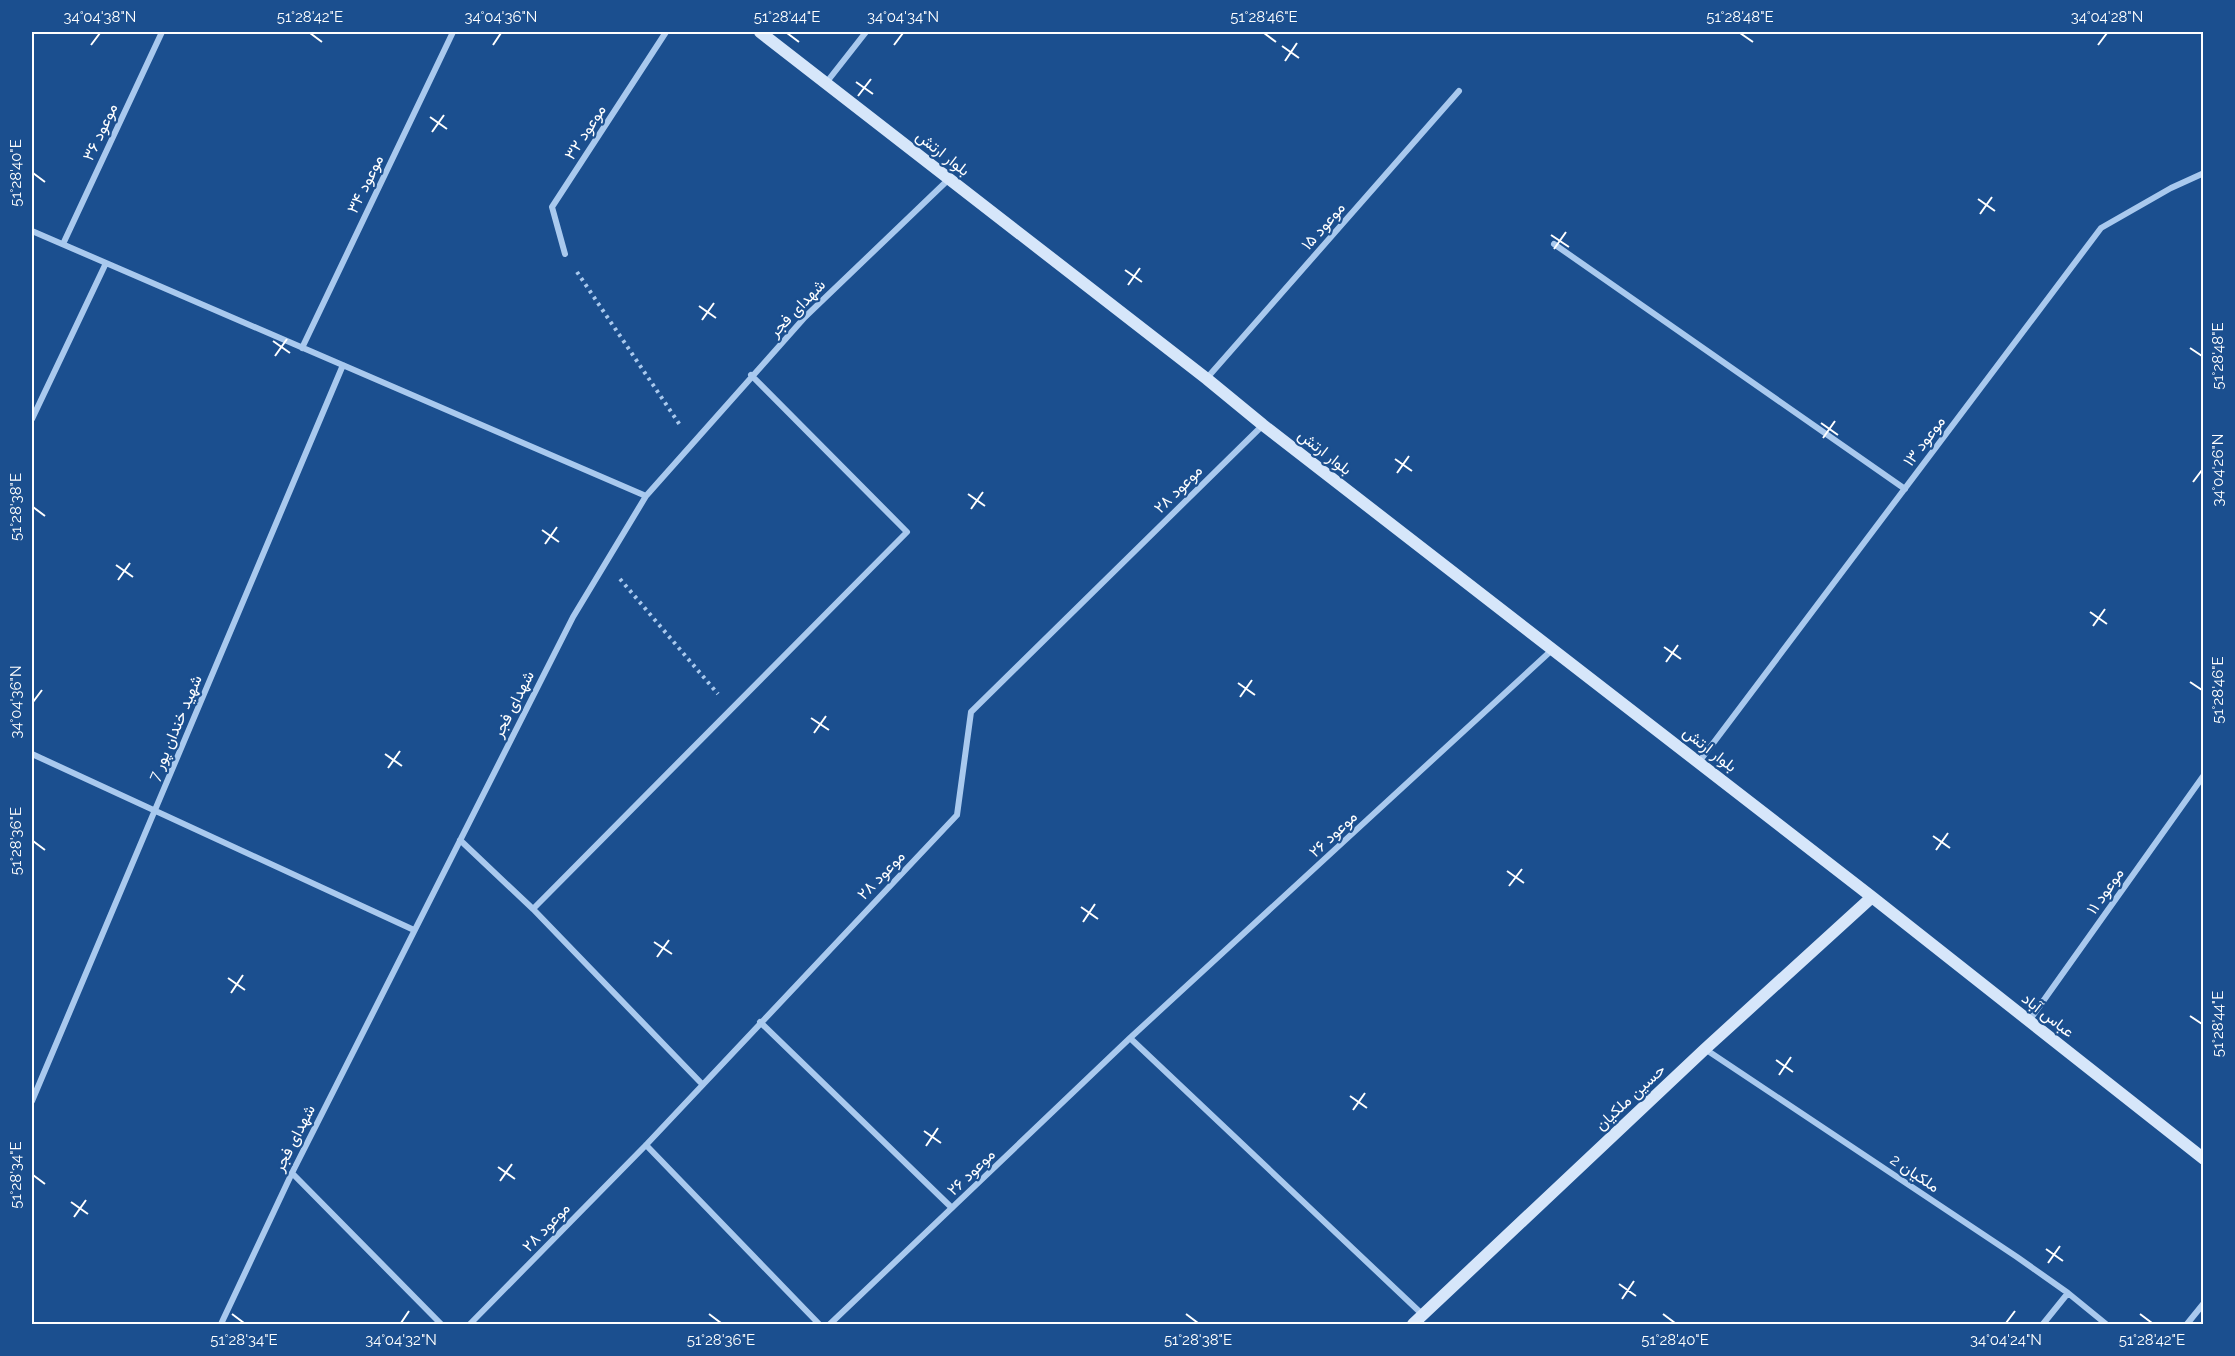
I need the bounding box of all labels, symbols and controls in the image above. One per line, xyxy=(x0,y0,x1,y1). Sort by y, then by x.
text: 34°04'38"N xyxy=(64,8,136,26)
text: 51°28'42"E xyxy=(277,8,343,26)
text: 34°04'36"N xyxy=(465,8,537,26)
text: 51°28'44"E xyxy=(754,8,820,26)
text: 34°04'34"N xyxy=(867,8,939,26)
text: 51°28'46"E xyxy=(1230,8,1298,26)
text: 51°28'48"E xyxy=(1706,8,1774,26)
text: 34°04'28"N xyxy=(2071,8,2143,26)
street label: موعود ۳۶ xyxy=(78,100,122,164)
street label: موعود ۳۲ xyxy=(560,101,611,164)
street label: بلوار ارتش xyxy=(912,126,974,181)
text: 51°28'40"E xyxy=(7,139,25,207)
street label: موعود ۳۴ xyxy=(343,152,388,217)
street label: موعود ۱۵ xyxy=(1297,198,1350,254)
street label: شهدای فجر xyxy=(764,275,830,342)
text: 51°28'48"E xyxy=(2209,322,2227,390)
street label: موعود ۱۳ xyxy=(1899,412,1950,470)
street label: بلوار ارتش xyxy=(1294,425,1356,480)
text: 34°04'26"N xyxy=(2209,434,2227,506)
street label: موعود ۲۸ xyxy=(1150,461,1207,518)
text: 51°28'38"E xyxy=(7,473,25,541)
text: 51°28'46"E xyxy=(2209,656,2227,724)
text: 34°04'36"N xyxy=(7,666,25,738)
street label: شهدای فجر xyxy=(488,667,539,742)
street label: شهید خندان پور 7 xyxy=(144,672,208,785)
street label: بلوار ارتش xyxy=(1679,722,1741,777)
text: 51°28'36"E xyxy=(7,807,25,875)
street label: موعود ۲۶ xyxy=(1305,807,1362,862)
street label: موعود ۲۸ xyxy=(853,847,910,904)
street label: موعود ۱۱ xyxy=(2082,864,2129,918)
street label: عباس آباد xyxy=(2017,989,2078,1042)
text: 51°28'44"E xyxy=(2209,991,2227,1057)
street label: حسین ملکیان xyxy=(1591,1060,1670,1135)
street label: شهدای فجر xyxy=(269,1101,320,1176)
text: 51°28'34"E xyxy=(7,1141,25,1209)
street label: موعود ۲۶ xyxy=(943,1145,1000,1200)
street label: ملکیان 2 xyxy=(1887,1150,1943,1196)
street label: موعود ۲۸ xyxy=(518,1199,575,1256)
text: 51°28'34"E xyxy=(210,1331,278,1349)
text: 34°04'32"N xyxy=(365,1331,437,1349)
text: 51°28'36"E xyxy=(687,1331,755,1349)
text: 51°28'38"E xyxy=(1164,1331,1232,1349)
text: 51°28'40"E xyxy=(1641,1331,1709,1349)
text: 34°04'24"N xyxy=(1970,1331,2042,1349)
text: 51°28'42"E xyxy=(2119,1331,2185,1349)

